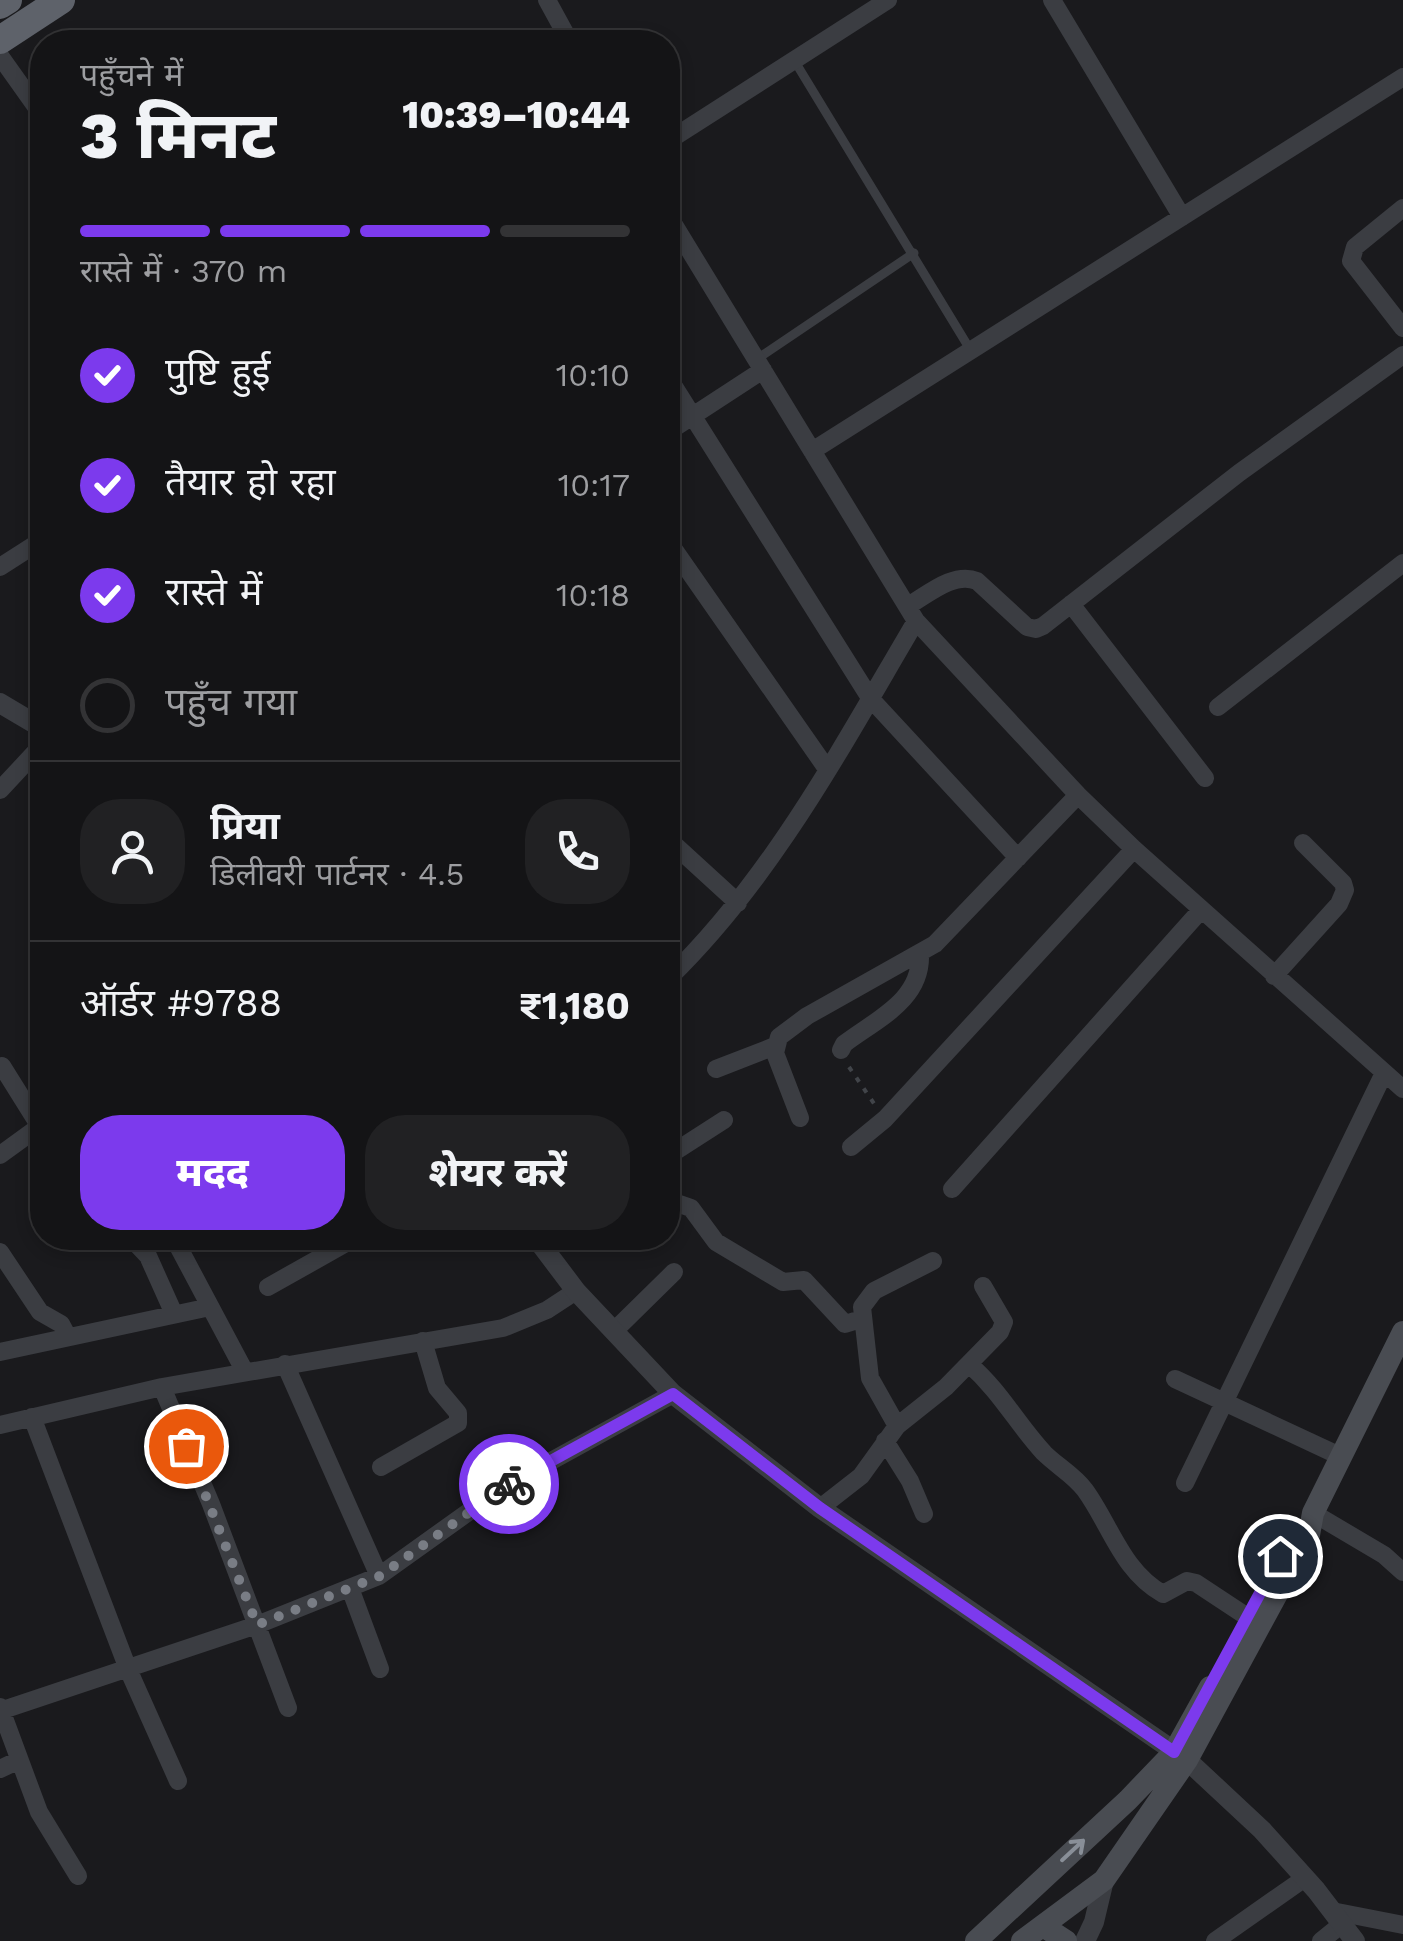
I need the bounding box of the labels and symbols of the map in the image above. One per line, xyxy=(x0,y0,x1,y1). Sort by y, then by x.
pin xyxy=(144,1404,229,1489)
courier xyxy=(459,1434,559,1534)
pin xyxy=(1238,1514,1323,1599)
one-way arrow xyxy=(1060,1839,1085,1862)

